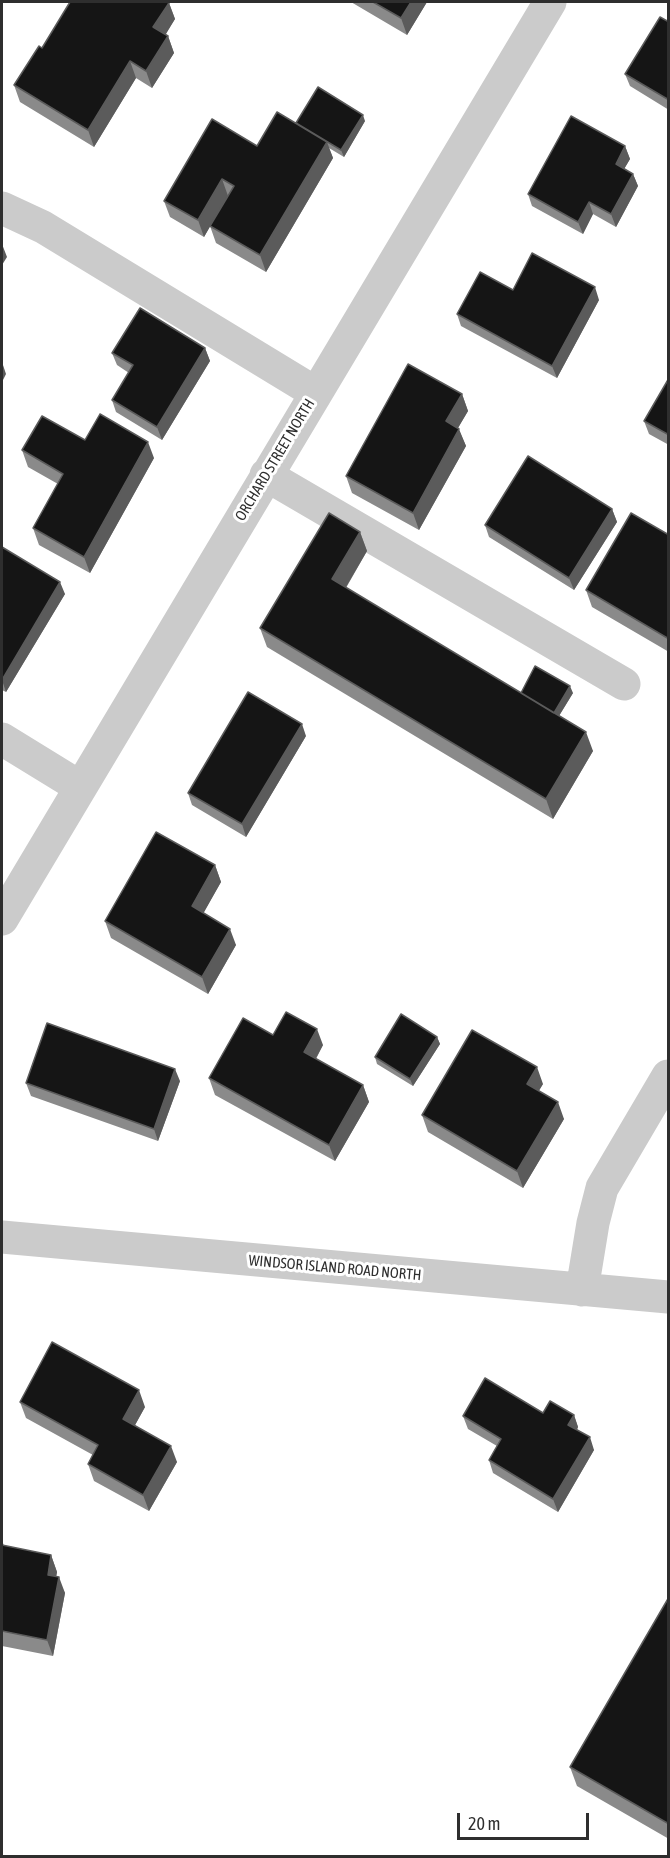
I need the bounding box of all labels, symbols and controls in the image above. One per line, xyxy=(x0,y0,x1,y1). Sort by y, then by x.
street label: ORCHARD STREET NORTH xyxy=(231,396,319,524)
street label: WINDSOR ISLAND ROAD NORTH xyxy=(248,1251,422,1285)
scale bar xyxy=(460,1801,592,1839)
text: 20 m xyxy=(468,1813,500,1834)

